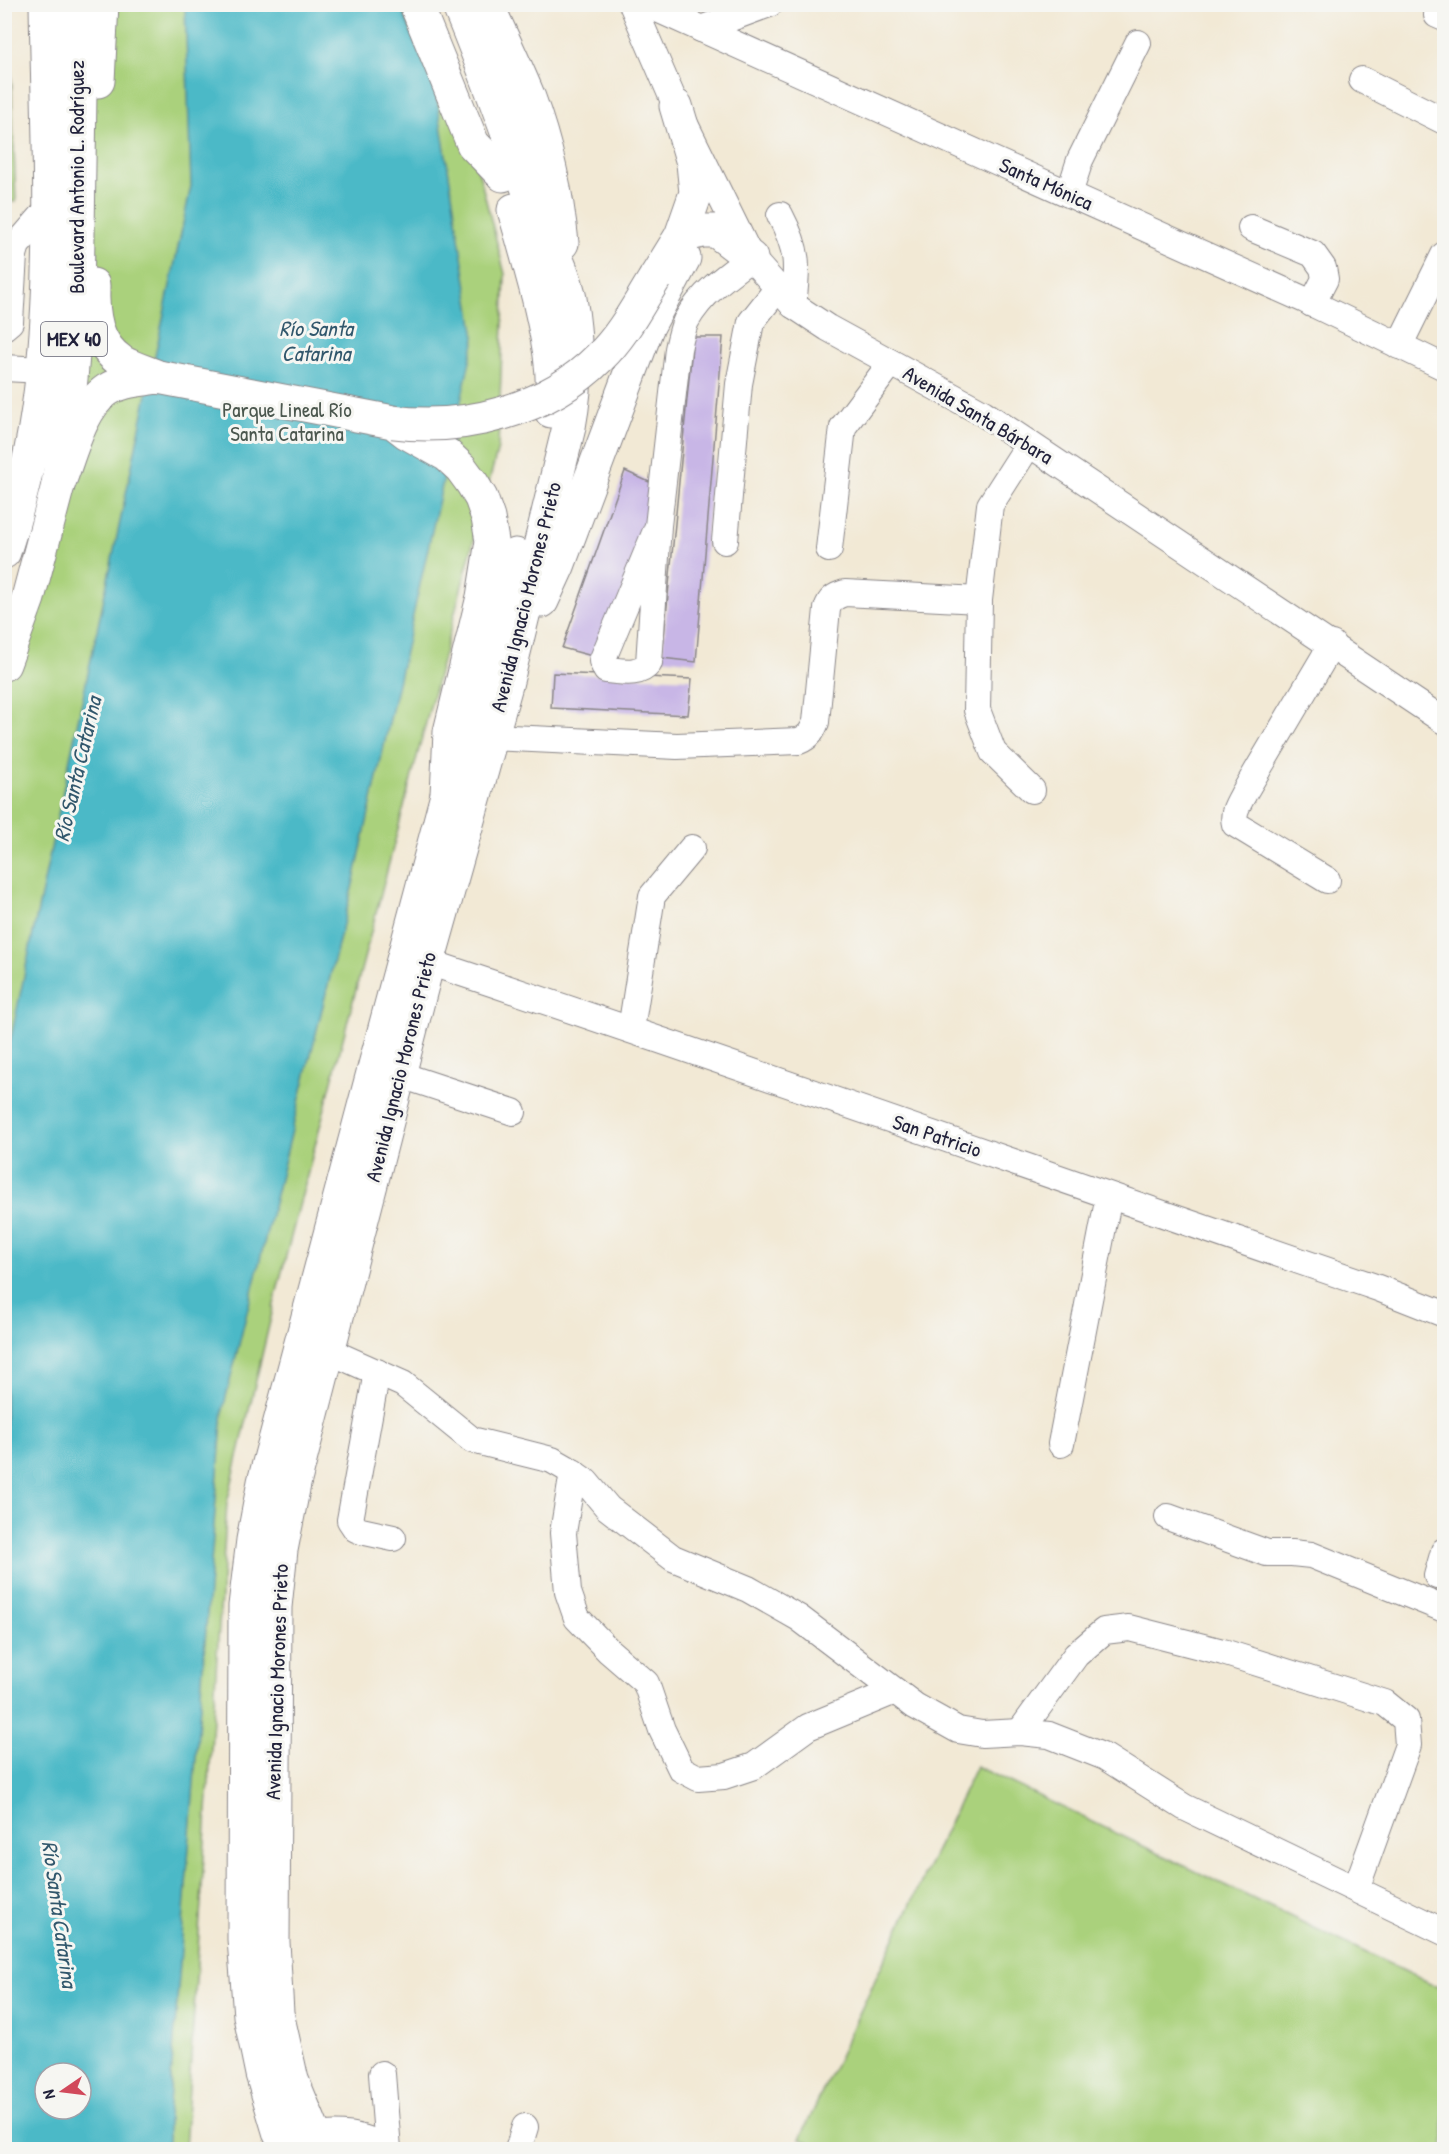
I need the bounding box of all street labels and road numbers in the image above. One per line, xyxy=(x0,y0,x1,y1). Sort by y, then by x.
street label: Boulevard Antonio L. Rodríguez xyxy=(62,60,91,294)
street label: Santa Mónica xyxy=(995,150,1097,217)
road number: MEX 40 xyxy=(41,322,107,356)
street label: Avenida Santa Bárbara xyxy=(898,358,1059,471)
street label: Avenida Ignacio Morones Prieto xyxy=(483,479,568,715)
street label: Avenida Ignacio Morones Prieto xyxy=(358,949,443,1185)
street label: San Patricio xyxy=(889,1107,985,1164)
street label: Avenida Ignacio Morones Prieto xyxy=(258,1564,295,1800)

